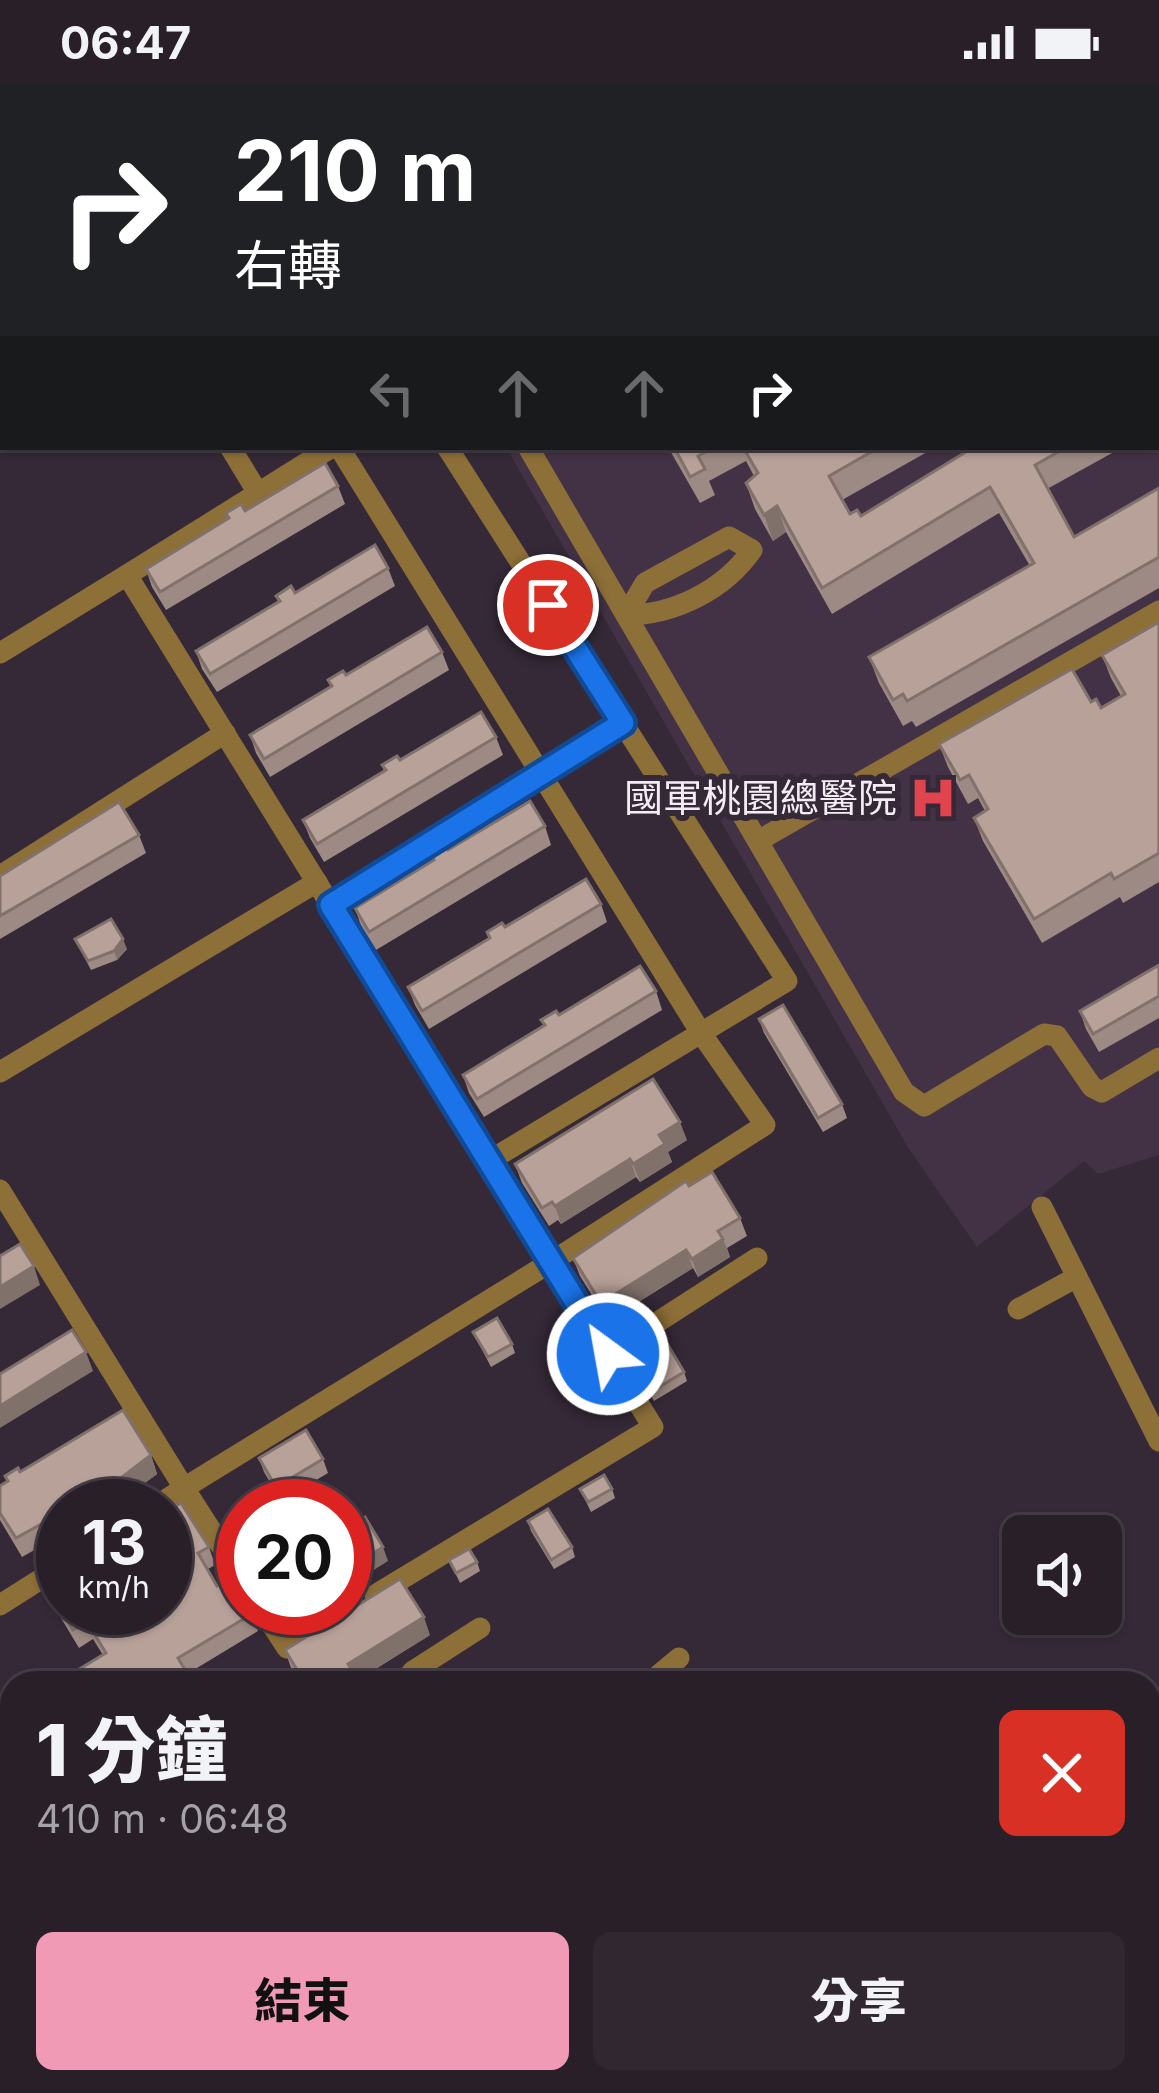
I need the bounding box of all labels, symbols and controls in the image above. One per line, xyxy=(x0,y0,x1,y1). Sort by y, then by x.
text: 06:47 xyxy=(60,15,191,70)
text: 210 m xyxy=(234,120,476,221)
icon: right xyxy=(36,132,192,288)
text: 右轉 xyxy=(234,233,342,298)
icon: left xyxy=(359,360,425,426)
icon: ahead xyxy=(485,360,551,426)
icon: ahead xyxy=(611,360,677,426)
icon: right xyxy=(737,360,803,426)
pin xyxy=(497,554,599,656)
icon: arrive xyxy=(515,572,581,638)
hospital icon: 國軍桃園總醫院 xyxy=(908,773,958,823)
place label: 國軍桃園總醫院 xyxy=(624,774,897,821)
position arrow xyxy=(545,1291,671,1417)
speed limit sign: 20 xyxy=(216,1479,372,1635)
text: 13 xyxy=(82,1506,146,1578)
map controls xyxy=(1002,1515,1122,1635)
button: sound xyxy=(1002,1515,1122,1635)
text: km/h xyxy=(78,1569,150,1605)
text: 1 分鐘 xyxy=(36,1706,228,1793)
button: close xyxy=(999,1710,1125,1836)
text: 410 m · 06:48 xyxy=(36,1795,289,1842)
button: 結束 xyxy=(36,1932,569,2070)
button: 分享 xyxy=(593,1932,1125,2070)

